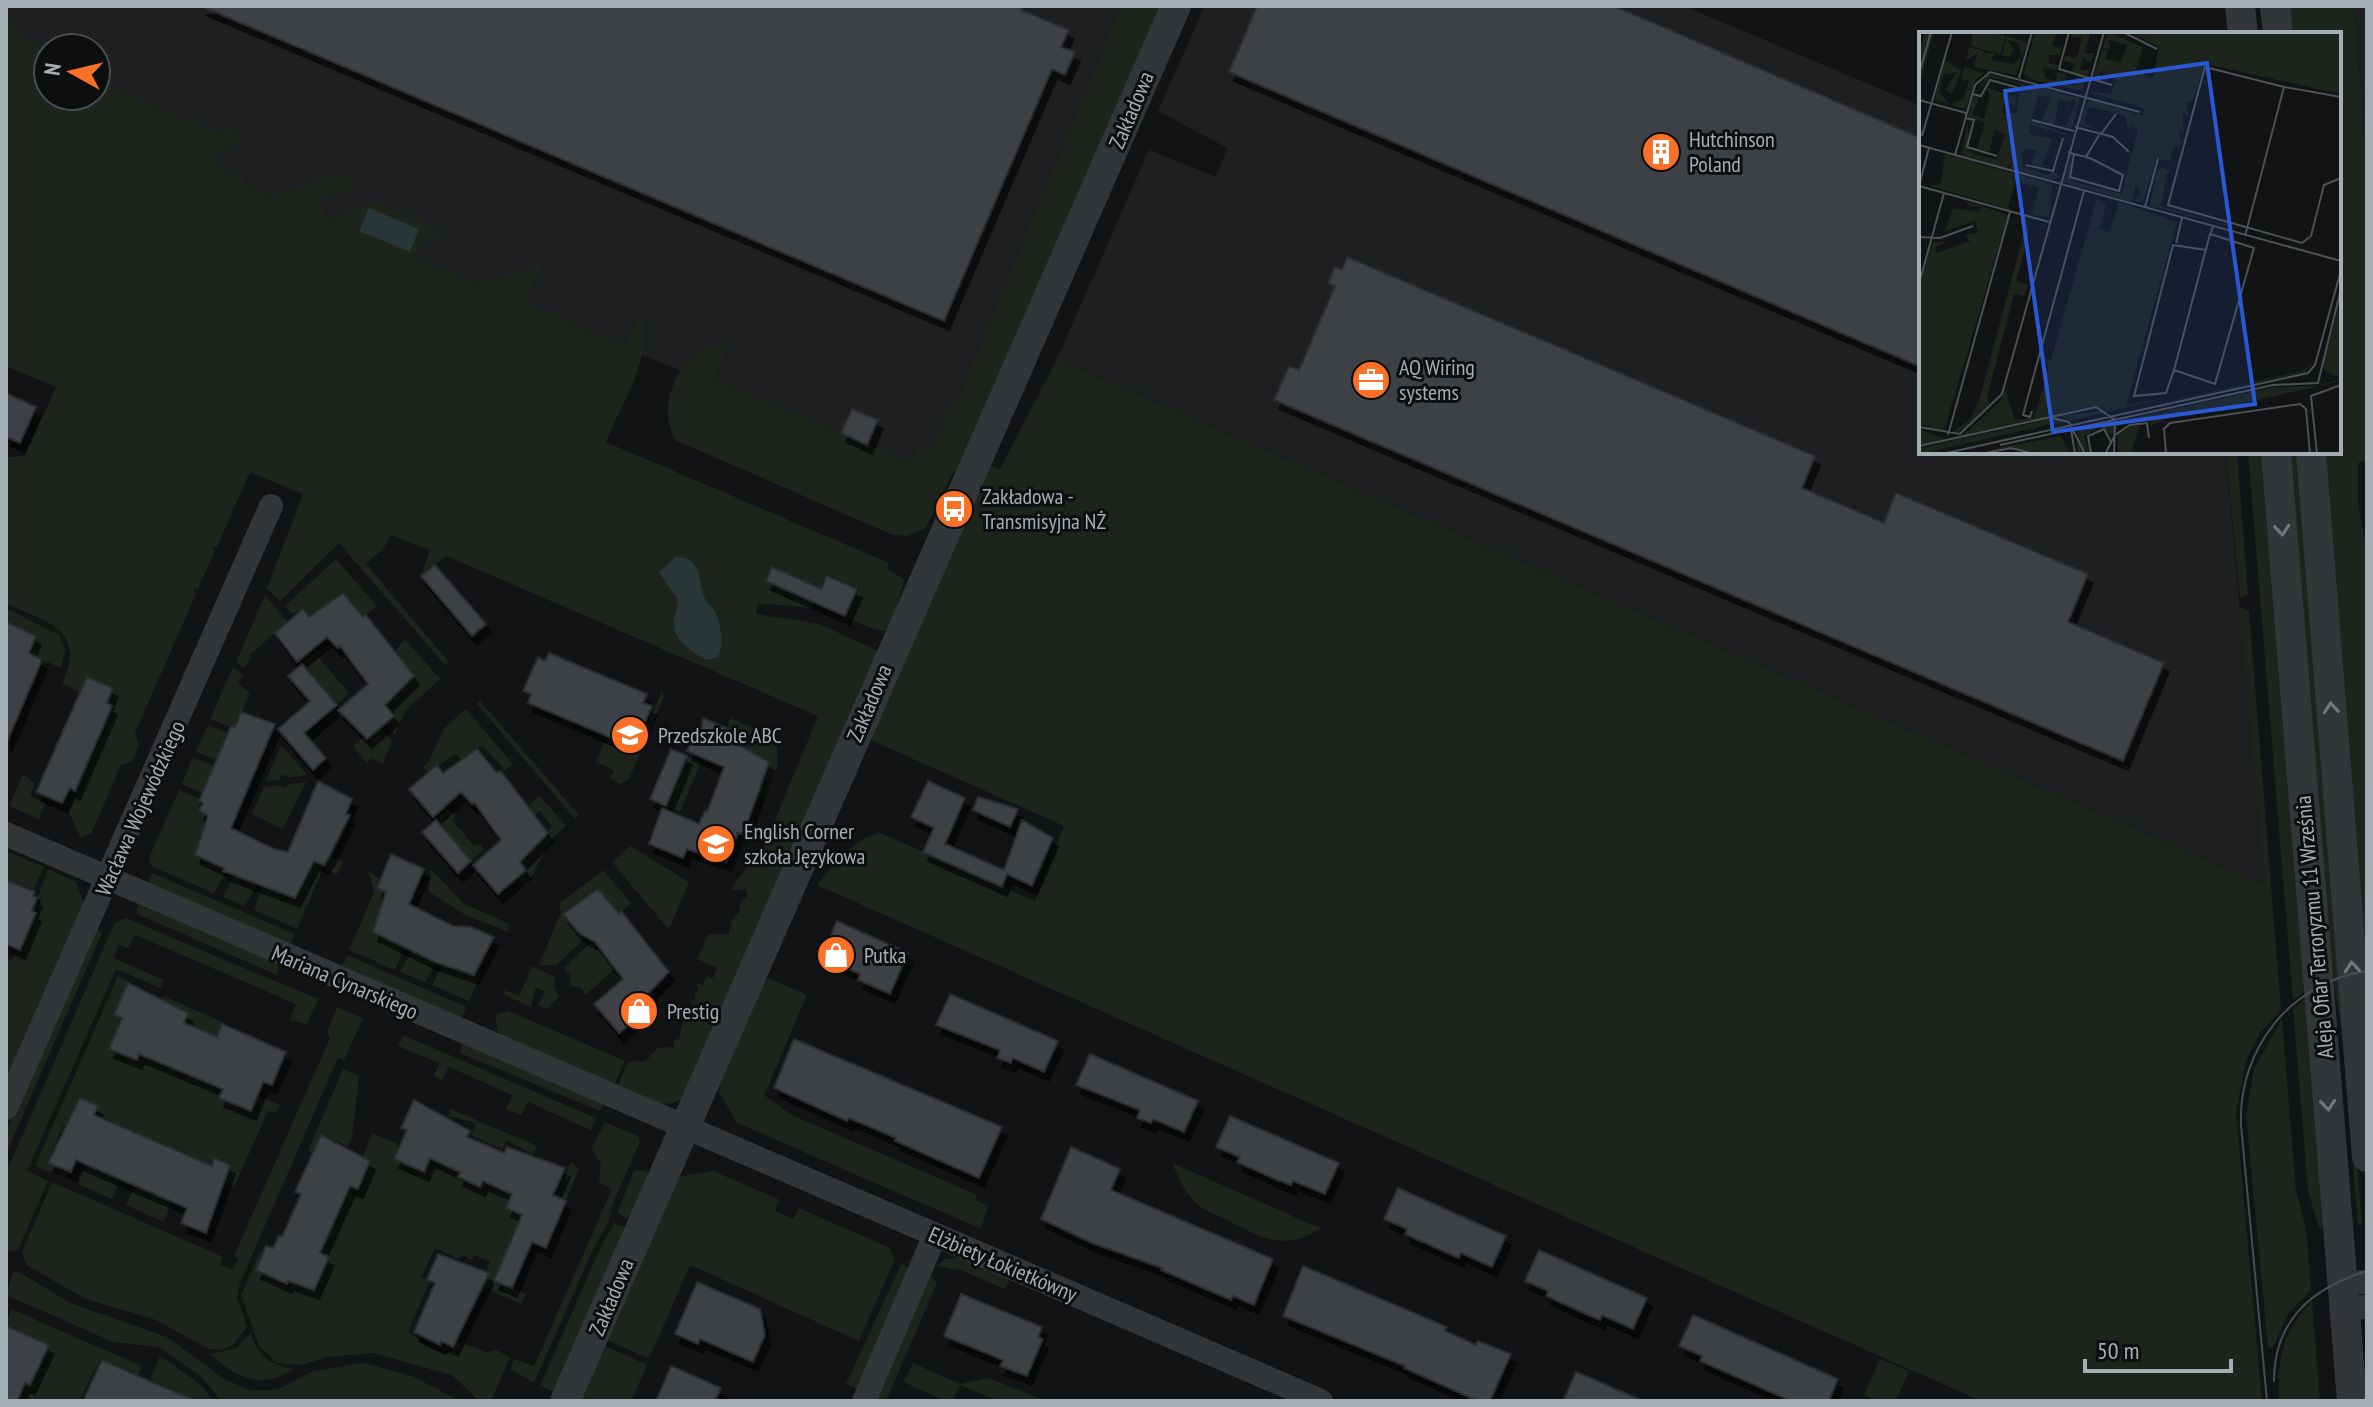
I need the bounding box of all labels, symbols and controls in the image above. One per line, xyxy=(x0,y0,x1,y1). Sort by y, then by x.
north arrow xyxy=(32,32,112,112)
inset map xyxy=(1919,32,2341,454)
text: N xyxy=(38,61,67,77)
street label: Zakładowa xyxy=(1102,67,1160,153)
place label: Hutchinson Poland xyxy=(1689,125,1775,178)
building icon: Hutchinson Poland xyxy=(1640,131,1682,173)
place label: AQ Wiring systems xyxy=(1399,353,1475,406)
office icon: AQ Wiring systems xyxy=(1350,359,1392,401)
place label: Zakładowa - Transmisyjna NŻ xyxy=(982,482,1106,535)
bus stop icon: Zakładowa - Transmisyjna NŻ xyxy=(933,488,975,530)
one-way arrow xyxy=(2274,524,2291,537)
street label: Zakładowa xyxy=(840,660,898,746)
one-way arrow xyxy=(2323,701,2340,714)
school or university icon: Przedszkole ABC xyxy=(609,714,651,756)
street label: Wacława Wojewódzkiego xyxy=(89,716,191,900)
place label: Przedszkole ABC xyxy=(658,721,782,749)
street label: Aleja Ofiar Terroryzmu 11 Września xyxy=(2289,794,2339,1060)
place label: English Corner szkoła Językowa xyxy=(744,817,865,870)
school or university icon: English Corner szkoła Językowa xyxy=(695,823,737,865)
shop icon: Putka xyxy=(815,934,857,976)
street label: Mariana Cynarskiego xyxy=(268,939,422,1025)
place label: Putka xyxy=(864,941,906,969)
one-way arrow xyxy=(2344,960,2361,973)
shop icon: Prestig xyxy=(618,990,660,1032)
place label: Prestig xyxy=(667,997,719,1025)
one-way arrow xyxy=(2320,1099,2337,1112)
street label: Elżbiety Łokietkówny xyxy=(924,1220,1082,1308)
street label: Zakładowa xyxy=(582,1254,640,1340)
scale bar xyxy=(2085,1323,2231,1373)
text: 50 m xyxy=(2097,1335,2139,1366)

